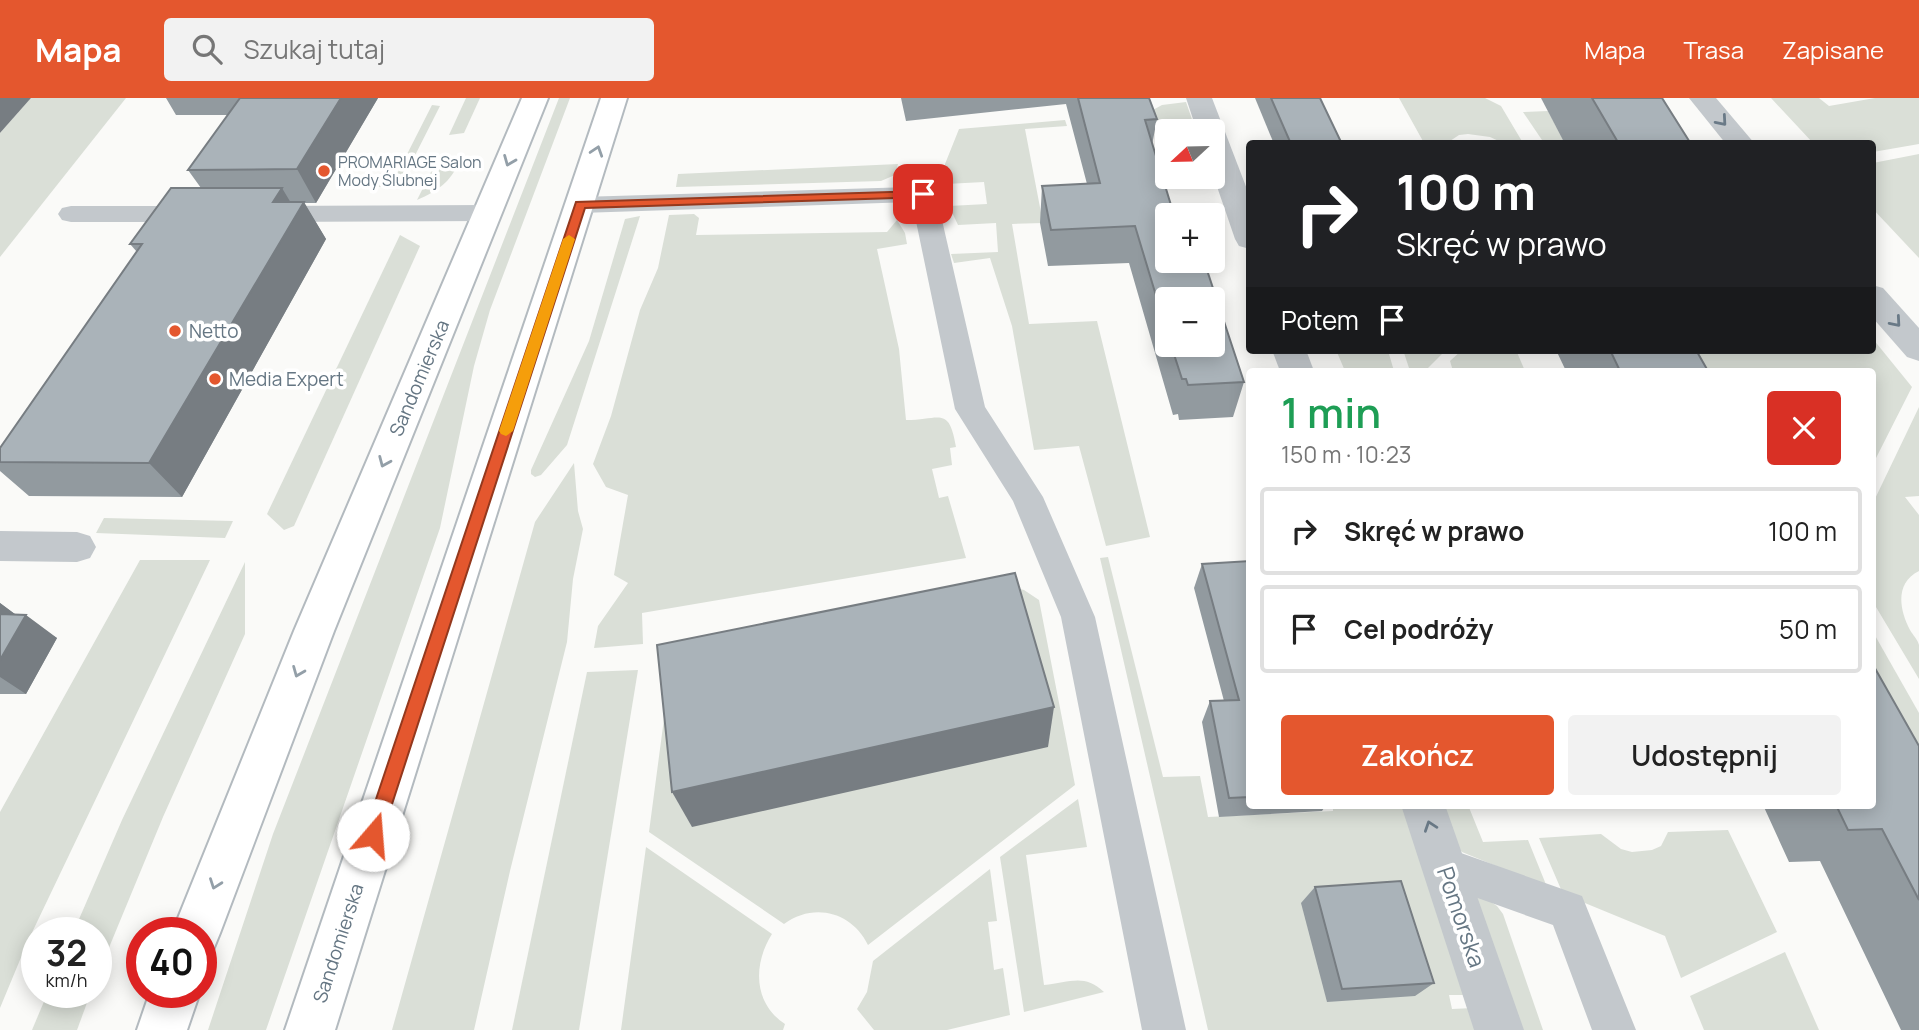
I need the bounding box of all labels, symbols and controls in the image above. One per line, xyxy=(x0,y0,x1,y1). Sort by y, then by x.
search box xyxy=(164,18,654,81)
text: Mapa xyxy=(35,27,122,72)
icon: search xyxy=(188,30,226,68)
text: Szukaj tutaj xyxy=(244,31,385,67)
text: Mapa xyxy=(1584,33,1645,66)
text: Trasa xyxy=(1683,33,1744,66)
text: Zapisane xyxy=(1782,33,1884,66)
one-way arrow xyxy=(1714,112,1726,125)
north arrow xyxy=(1155,119,1225,189)
map controls xyxy=(1155,119,1225,357)
one-way arrow xyxy=(589,146,604,158)
place label: PROMARIAGE Salon Mody Ślubnej xyxy=(338,151,482,191)
one-way arrow xyxy=(503,154,517,166)
text: 100 m xyxy=(1396,158,1536,225)
marker: PROMARIAGE Salon Mody Ślubnej xyxy=(316,163,332,179)
pin xyxy=(893,164,953,224)
icon: right xyxy=(1281,168,1372,259)
icon: arrive xyxy=(904,175,942,213)
button: + xyxy=(1155,203,1225,273)
text: Skręć w prawo xyxy=(1396,222,1607,266)
button: − xyxy=(1155,287,1225,357)
icon: arrive xyxy=(1373,301,1411,339)
text: Potem xyxy=(1281,302,1359,338)
one-way arrow xyxy=(1888,314,1900,327)
street label: Sandomierska xyxy=(383,316,455,440)
place label: Netto xyxy=(189,318,238,344)
marker: Netto xyxy=(167,323,183,339)
place label: Media Expert xyxy=(229,366,344,392)
marker: Media Expert xyxy=(207,371,223,387)
text: 1 min xyxy=(1281,383,1381,441)
button: close xyxy=(1767,391,1841,465)
text: 150 m · 10:23 xyxy=(1281,438,1412,470)
one-way arrow xyxy=(379,455,393,467)
icon: right xyxy=(1285,512,1323,550)
text: Skręć w prawo xyxy=(1344,513,1524,549)
text: 100 m xyxy=(1768,513,1837,549)
icon: arrive xyxy=(1285,610,1323,648)
text: Cel podróży xyxy=(1344,611,1493,647)
text: 50 m xyxy=(1779,611,1837,647)
one-way arrow xyxy=(292,666,306,678)
button: Zakończ xyxy=(1281,715,1554,795)
button: Udostępnij xyxy=(1568,715,1841,795)
position arrow xyxy=(336,798,410,872)
one-way arrow xyxy=(1424,821,1438,833)
street label: Pomorska xyxy=(1430,862,1494,971)
one-way arrow xyxy=(209,877,223,889)
street label: Sandomierska xyxy=(306,880,370,1006)
speed limit sign: 40 xyxy=(126,917,217,1008)
text: 32 xyxy=(46,929,87,977)
text: km/h xyxy=(46,968,87,992)

